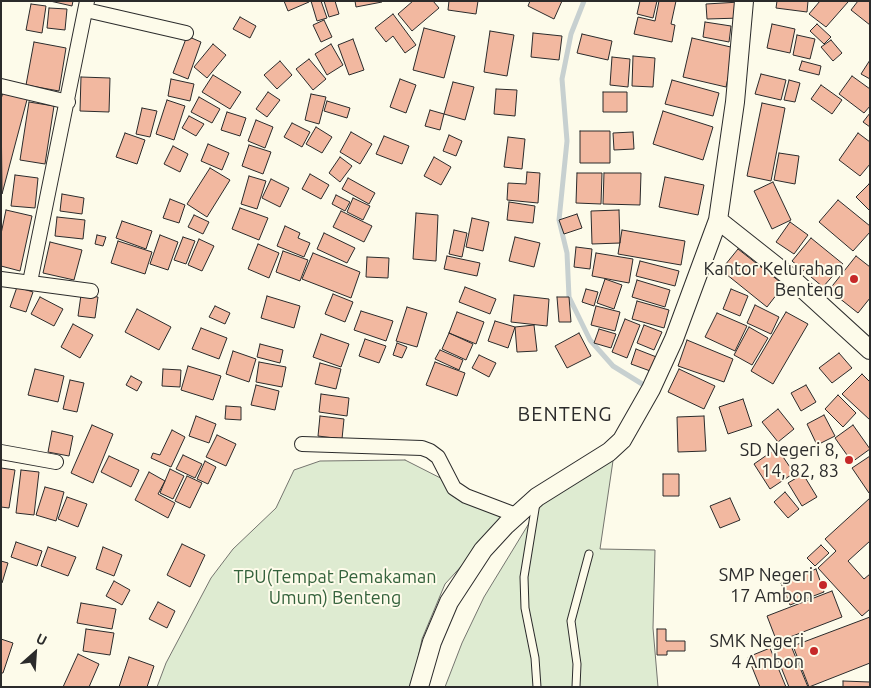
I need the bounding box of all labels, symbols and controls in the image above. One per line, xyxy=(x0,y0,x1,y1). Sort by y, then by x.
place label: Kantor Kelurahan Benteng xyxy=(703,258,844,300)
marker: Kantor Kelurahan Benteng xyxy=(848,273,860,285)
district label: BENTENG xyxy=(517,402,613,426)
place label: SD Negeri 8, 14, 82, 83 xyxy=(740,439,839,482)
marker: SD Negeri 8, 14, 82, 83 xyxy=(843,454,855,466)
place label: SMP Negeri 17 Ambon xyxy=(719,564,813,606)
park label: TPU(Tempat Pemakaman Umum) Benteng xyxy=(233,566,437,608)
marker: SMP Negeri 17 Ambon xyxy=(817,579,829,591)
north arrow xyxy=(10,628,60,678)
text: U xyxy=(34,630,49,649)
place label: SMK Negeri 4 Ambon xyxy=(710,630,804,672)
marker: SMK Negeri 4 Ambon xyxy=(808,645,820,657)

